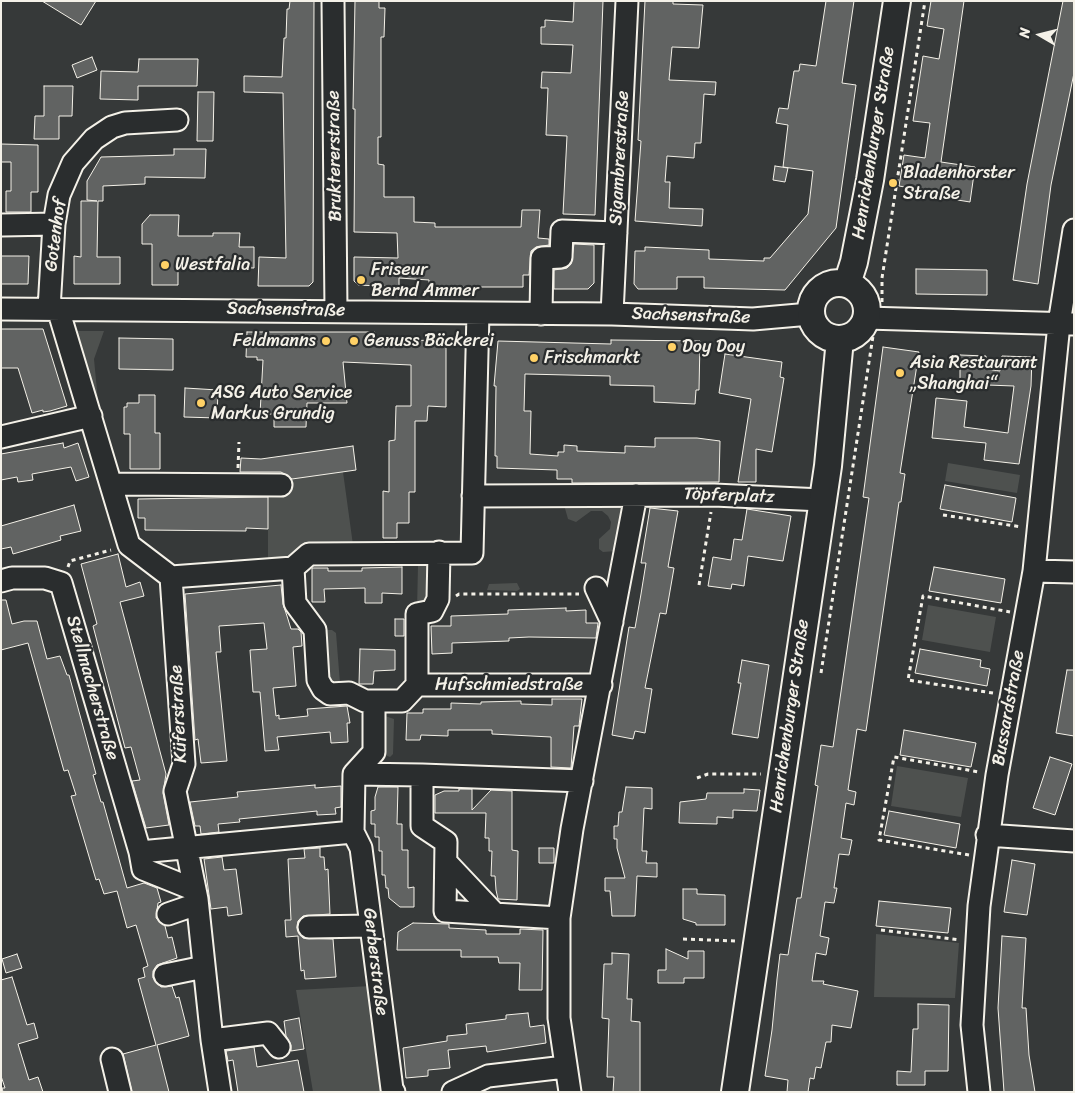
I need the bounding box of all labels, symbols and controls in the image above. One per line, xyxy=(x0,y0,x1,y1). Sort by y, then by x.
north arrow xyxy=(1015,10,1065,60)
text: N xyxy=(1012,26,1038,39)
street label: Henrichenburger Straße xyxy=(848,45,900,241)
street label: Bruktererstraße xyxy=(323,90,347,222)
street label: Sigambrerstraße xyxy=(606,90,634,226)
place label: Bladenhorster Straße xyxy=(903,162,1015,204)
marker: Bladenhorster Straße xyxy=(887,177,899,189)
street label: Gotenhof xyxy=(41,197,71,273)
place label: Westfalia xyxy=(175,254,250,276)
marker: Westfalia xyxy=(159,259,171,271)
place label: Friseur Bernd Ammer xyxy=(371,259,479,302)
marker: Friseur Bernd Ammer xyxy=(355,274,367,286)
street label: Sachsenstraße xyxy=(226,298,346,322)
street label: Sachsenstraße xyxy=(631,303,751,329)
place label: Feldmanns xyxy=(233,330,316,352)
place label: Genuss Bäckerei xyxy=(364,330,494,352)
marker: Feldmanns xyxy=(320,335,332,347)
marker: Genuss Bäckerei xyxy=(348,335,360,347)
place label: Doy Doy xyxy=(682,336,745,358)
marker: Doy Doy xyxy=(666,341,678,353)
place label: Frischmarkt xyxy=(544,347,641,369)
marker: Frischmarkt xyxy=(528,352,540,364)
place label: Asia Restaurant „Shanghai“ xyxy=(910,352,1038,394)
marker: Asia Restaurant „Shanghai“ xyxy=(894,367,906,379)
place label: ASG Auto Service Markus Grundig xyxy=(211,382,352,424)
marker: ASG Auto Service Markus Grundig xyxy=(195,397,207,409)
street label: Töpferplatz xyxy=(683,484,775,508)
street label: Stellmacherstraße xyxy=(61,613,123,763)
street label: Henrichenburger Straße xyxy=(766,618,814,814)
street label: Bussardstraße xyxy=(988,648,1030,768)
street label: Küferstraße xyxy=(166,665,192,763)
street label: Hufschmiedstraße xyxy=(435,674,583,696)
street label: Gerberstraße xyxy=(358,907,392,1017)

